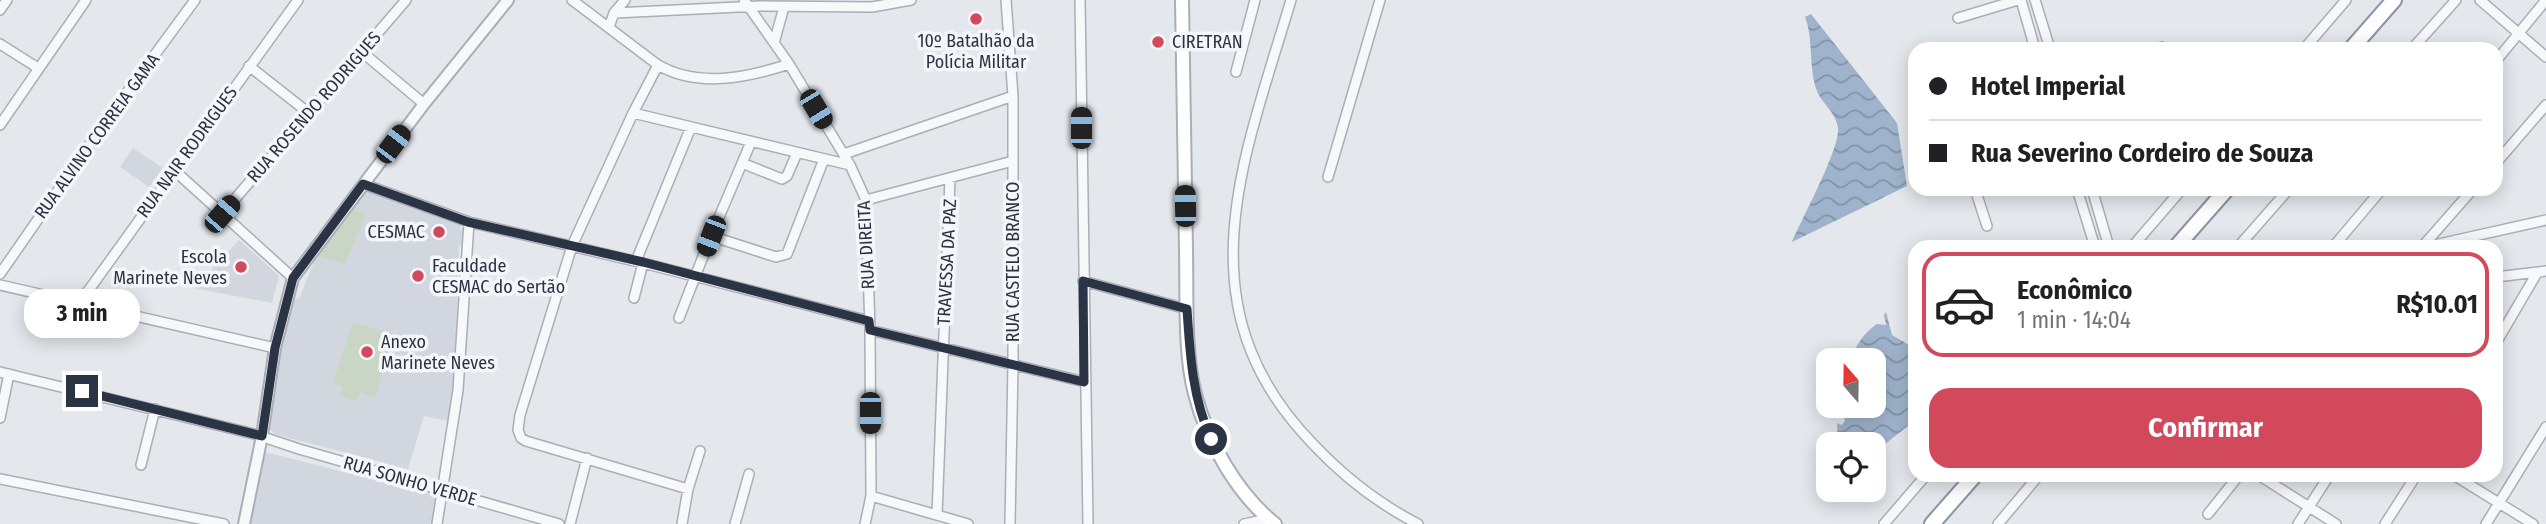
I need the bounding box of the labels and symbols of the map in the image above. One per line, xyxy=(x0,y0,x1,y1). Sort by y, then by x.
marker: 10º Batalhão da Polícia Militar xyxy=(968,11,984,27)
street label: RUA ROSENDO RODRIGUES xyxy=(242,27,386,187)
place label: 10º Batalhão da Polícia Militar xyxy=(917,30,1035,73)
place label: CIRETRAN xyxy=(1172,31,1243,53)
marker: CIRETRAN xyxy=(1150,34,1166,50)
street label: RUA ALVINO CORREIA GAMA xyxy=(30,49,165,223)
street label: RUA NAIR RODRIGUES xyxy=(132,82,242,222)
car xyxy=(797,86,836,132)
car xyxy=(1071,107,1092,149)
car xyxy=(372,121,415,167)
street label: RUA CASTELO BRANCO xyxy=(1002,182,1024,342)
car xyxy=(1175,185,1196,227)
car xyxy=(201,191,244,237)
street label: TRAVESSA DA PAZ xyxy=(933,198,961,326)
street label: RUA DIREITA xyxy=(853,200,879,290)
car xyxy=(694,213,729,259)
place label: CESMAC xyxy=(368,221,425,243)
marker: CESMAC xyxy=(431,224,447,240)
place label: Escola Marinete Neves xyxy=(113,246,227,289)
place label: Faculdade CESMAC do Sertão xyxy=(432,255,565,298)
marker: Escola Marinete Neves xyxy=(233,259,249,275)
marker: Faculdade CESMAC do Sertão xyxy=(410,268,426,284)
callout: 3 min xyxy=(24,290,140,338)
place label: Anexo Marinete Neves xyxy=(381,331,495,374)
marker: Anexo Marinete Neves xyxy=(359,344,375,360)
north arrow xyxy=(1816,348,1886,418)
route end xyxy=(66,375,98,407)
car xyxy=(860,392,881,434)
route start xyxy=(1195,423,1227,455)
street label: RUA SONHO VERDE xyxy=(341,451,479,511)

